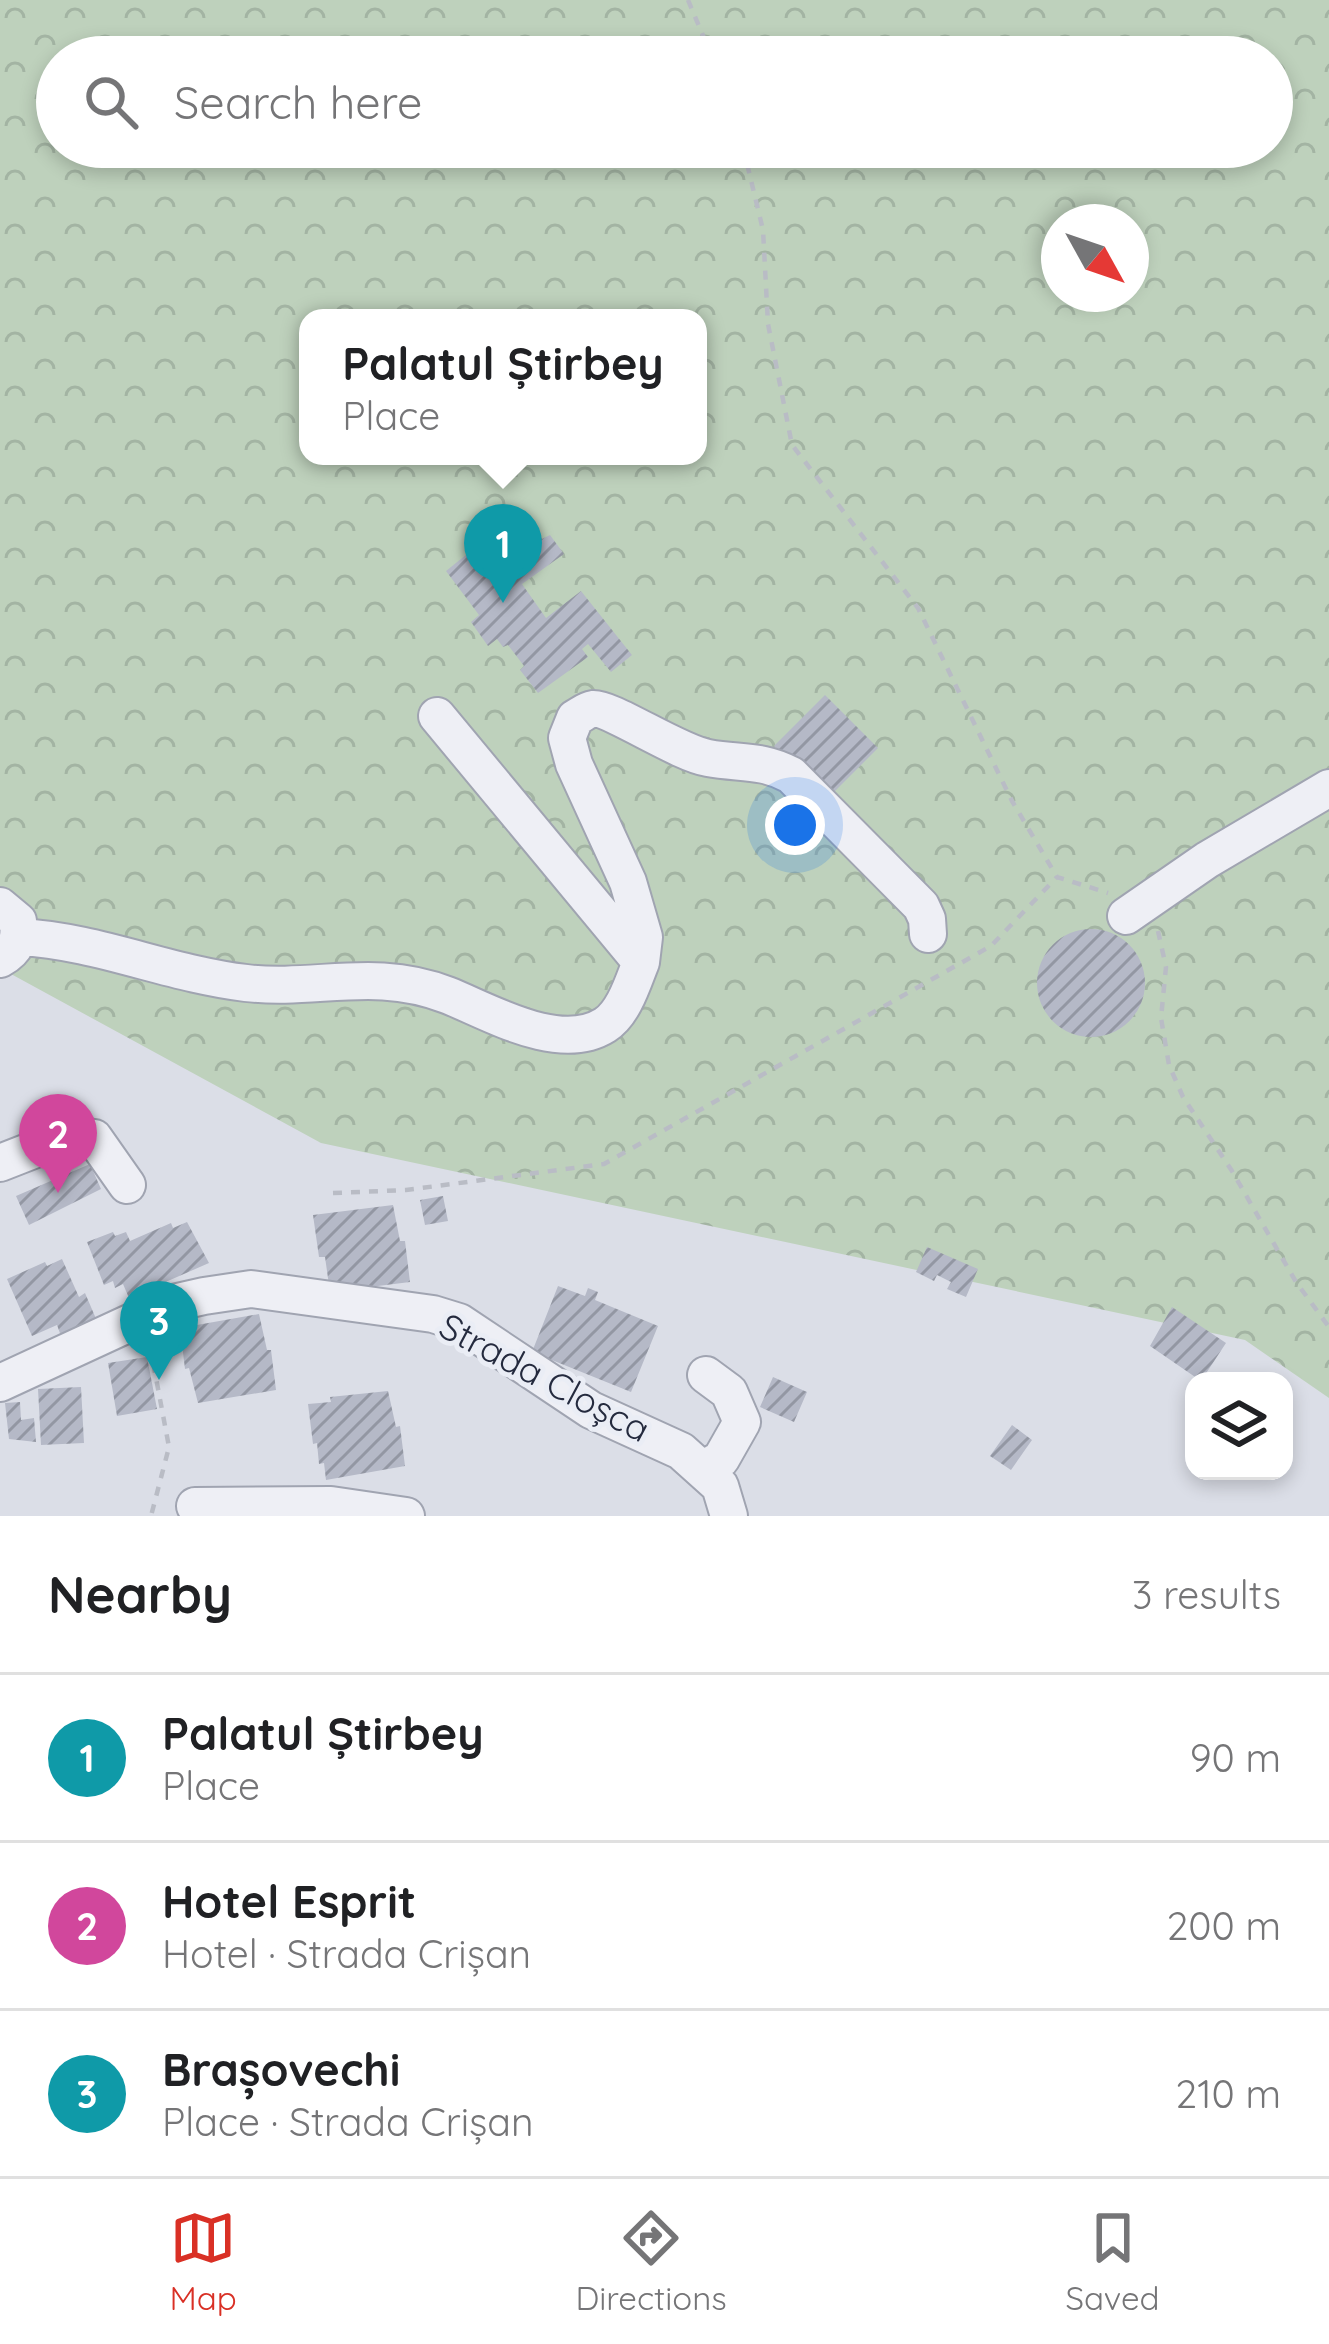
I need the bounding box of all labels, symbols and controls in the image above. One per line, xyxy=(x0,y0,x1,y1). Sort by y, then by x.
search box xyxy=(36,36,1293,168)
icon: search xyxy=(78,69,144,135)
text: Search here xyxy=(174,74,422,130)
north arrow xyxy=(1041,204,1149,312)
popup xyxy=(299,309,707,465)
text: Palatul Știrbey xyxy=(342,335,664,391)
text: Place xyxy=(342,391,440,440)
pin: 1 xyxy=(464,504,542,603)
your location xyxy=(765,795,825,855)
pin: 2 xyxy=(19,1094,97,1193)
pin: 3 xyxy=(120,1281,198,1380)
street label: Strada Cloșca xyxy=(432,1303,658,1451)
map controls xyxy=(1185,1372,1293,1480)
button: layers xyxy=(1185,1372,1293,1480)
text: Nearby xyxy=(48,1562,232,1626)
text: 3 results xyxy=(1132,1570,1281,1619)
text: Palatul Știrbey xyxy=(162,1705,484,1761)
text: 1 xyxy=(79,1733,95,1782)
text: 90 m xyxy=(1190,1733,1281,1782)
text: Place xyxy=(162,1761,260,1810)
text: Hotel Esprit xyxy=(162,1873,416,1929)
text: 2 xyxy=(76,1901,98,1950)
text: 200 m xyxy=(1167,1901,1281,1950)
text: Hotel · Strada Crișan xyxy=(162,1929,531,1978)
text: Brașovechi xyxy=(162,2041,400,2097)
text: 3 xyxy=(77,2069,97,2118)
text: 210 m xyxy=(1176,2069,1281,2118)
text: Place · Strada Crișan xyxy=(162,2097,534,2146)
tab: Map xyxy=(169,2205,237,2318)
tab: Directions xyxy=(575,2205,727,2318)
tab: Saved xyxy=(1066,2205,1160,2318)

